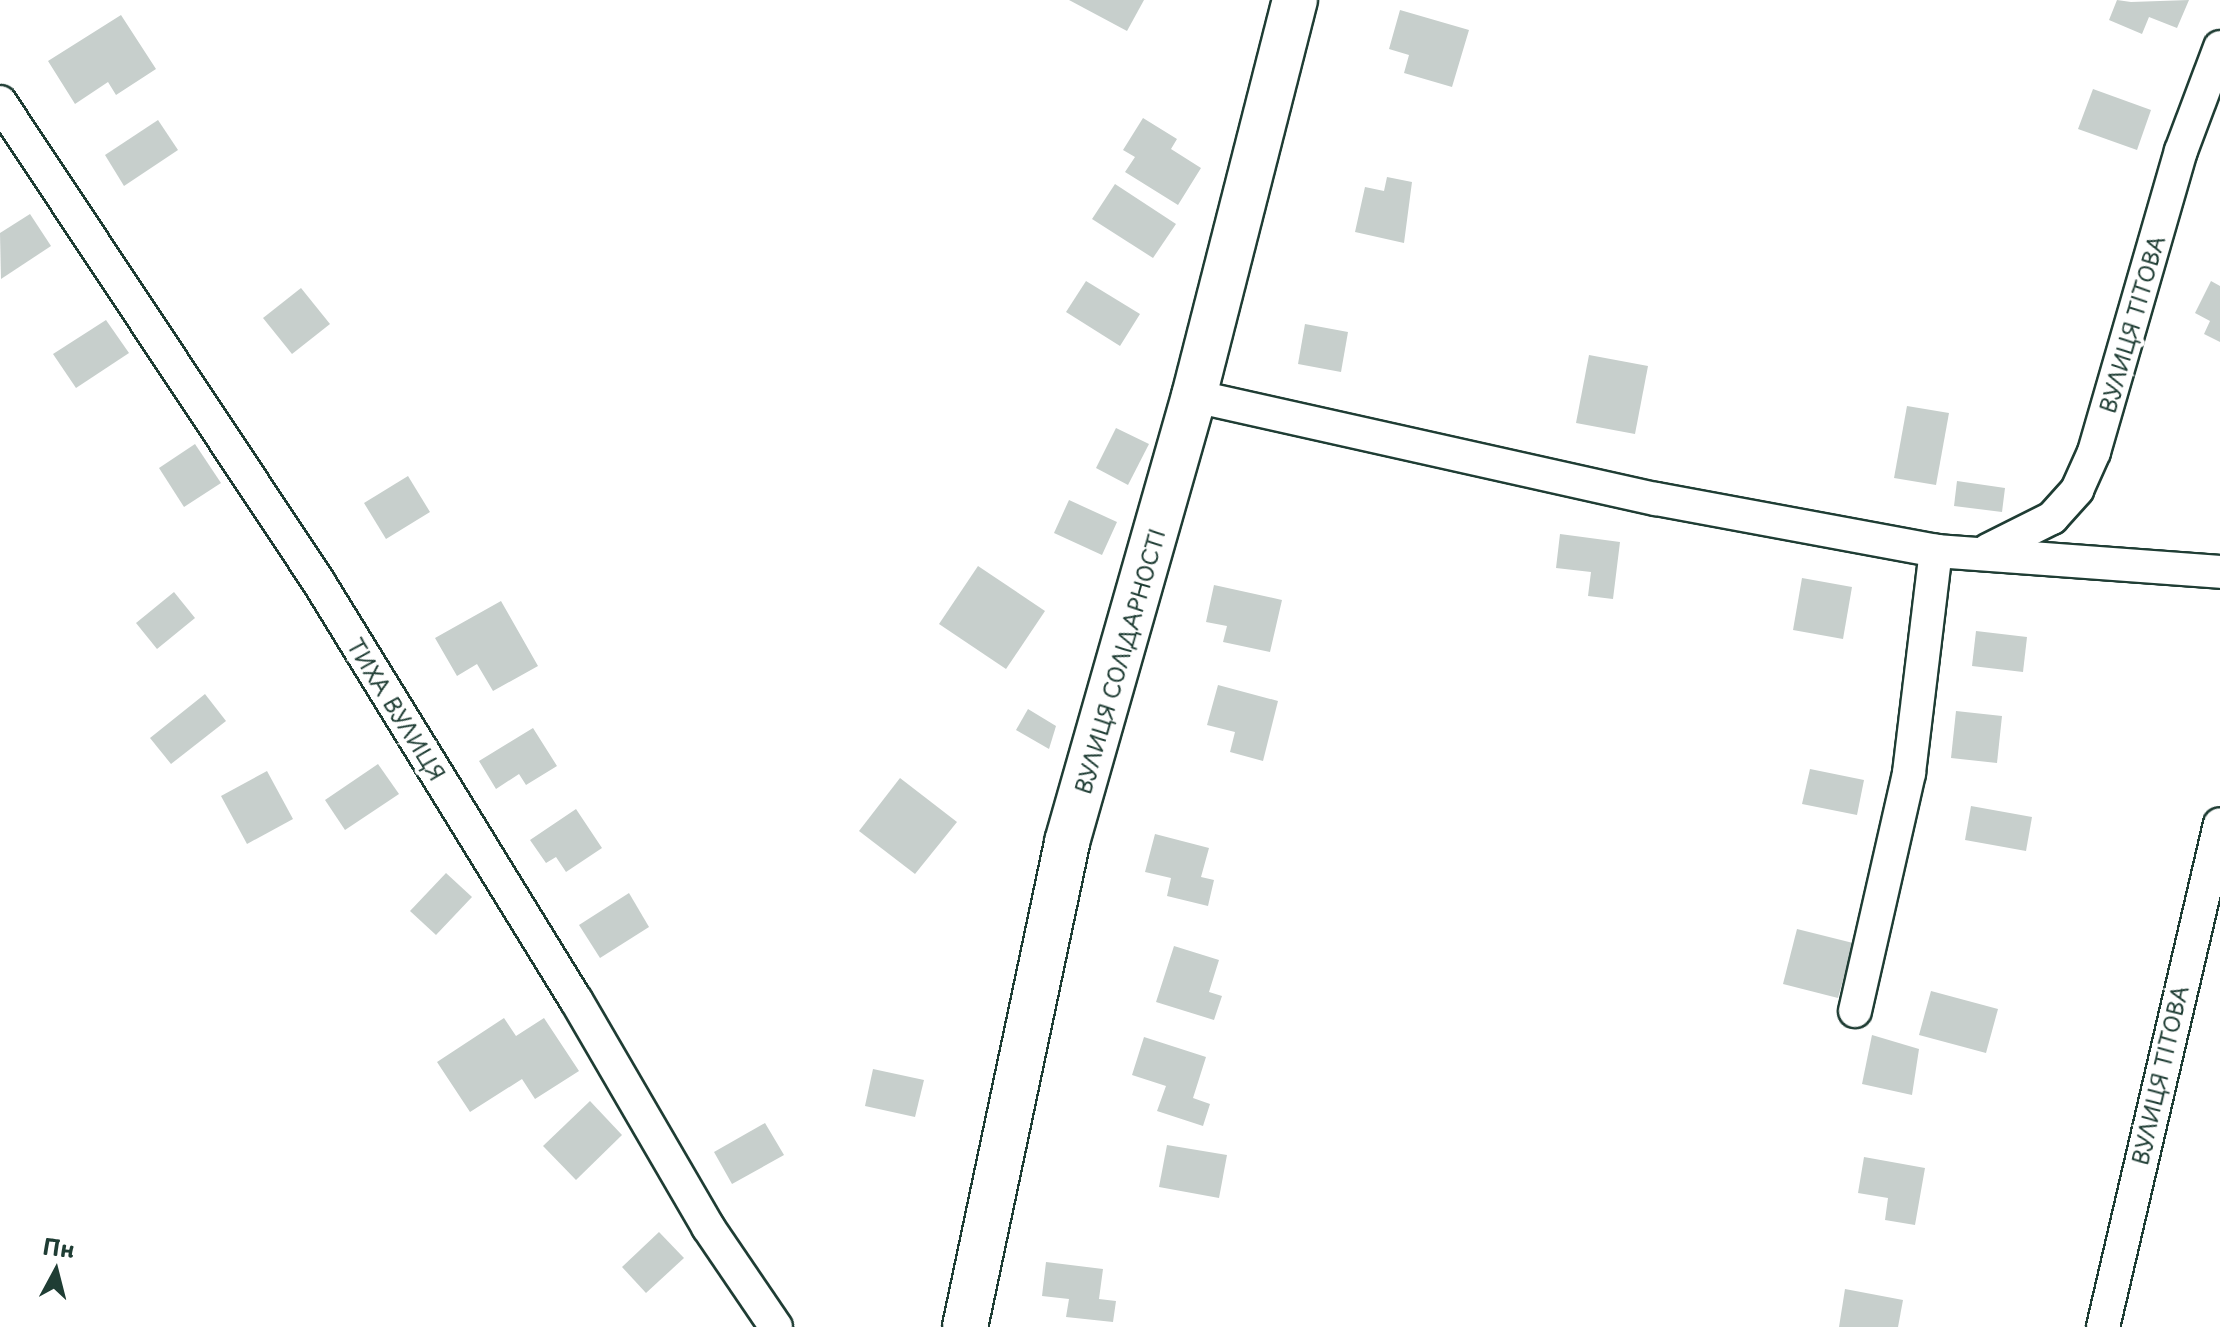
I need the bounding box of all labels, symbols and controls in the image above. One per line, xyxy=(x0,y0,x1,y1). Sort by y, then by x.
street label: ВУЛИЦЯ ТІТОВА xyxy=(2093,231,2169,417)
street label: ВУЛИЦЯ СОЛІДАРНОСТІ xyxy=(1068,524,1170,798)
street label: ТИХА ВУЛИЦЯ xyxy=(343,633,451,785)
street label: ВУЛИЦЯ ТІТОВА xyxy=(2125,982,2193,1168)
text: Пн xyxy=(41,1228,77,1265)
north arrow xyxy=(16,1231,96,1311)

